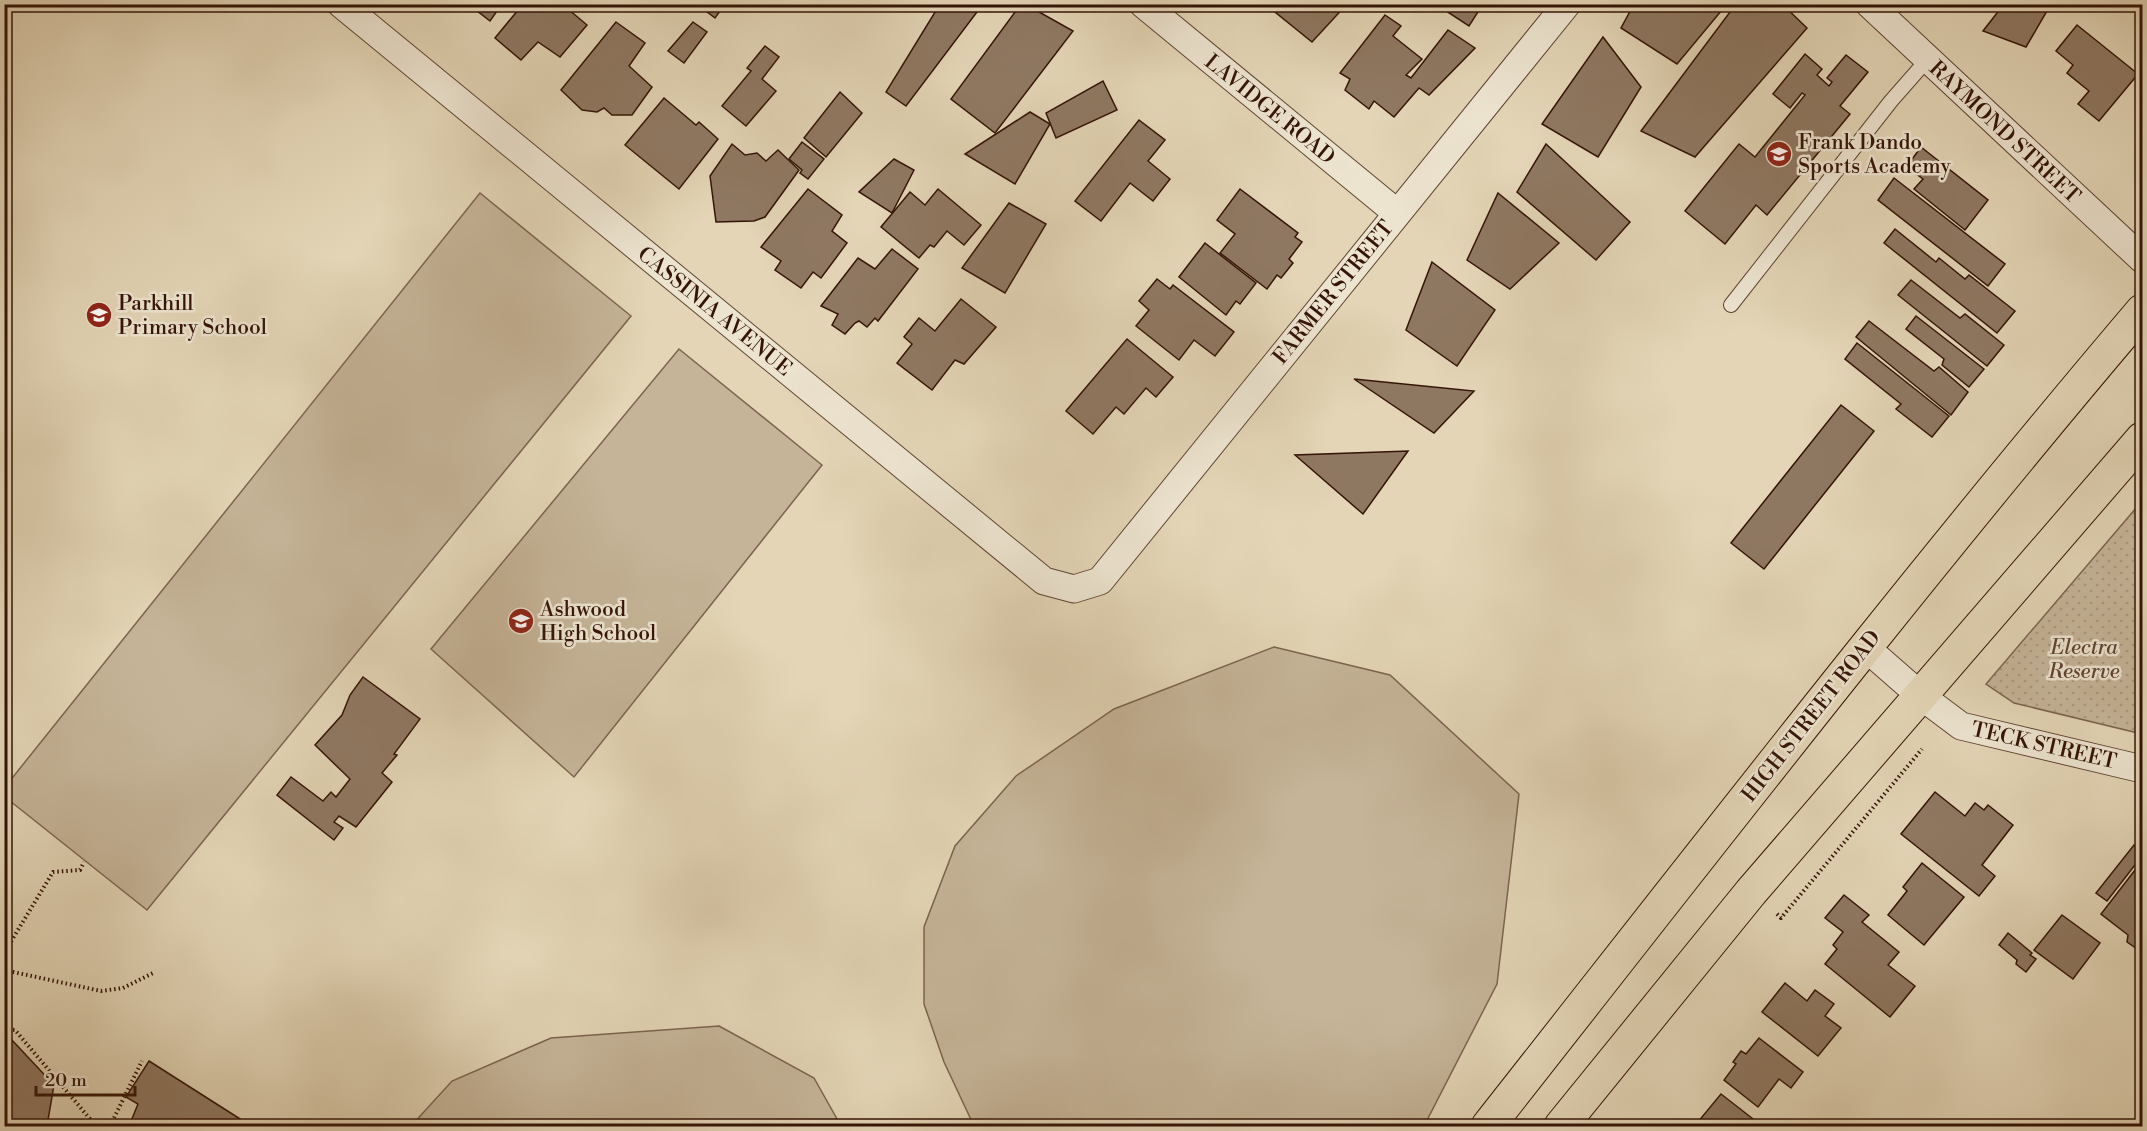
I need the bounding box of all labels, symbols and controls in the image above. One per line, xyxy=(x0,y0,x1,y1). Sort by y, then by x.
street label: LAVIDGE ROAD xyxy=(1199,49,1340,170)
street label: RAYMOND STREET xyxy=(1923,56,2086,210)
place label: Frank Dando Sports Academy xyxy=(1798,130,1951,180)
school or university icon: Frank Dando Sports Academy xyxy=(1764,139,1794,169)
street label: FARMER STREET xyxy=(1268,215,1400,370)
street label: CASSINIA AVENUE xyxy=(632,242,797,382)
place label: Parkhill Primary School xyxy=(118,291,267,341)
school or university icon: Parkhill Primary School xyxy=(84,300,114,330)
place label: Ashwood High School xyxy=(539,597,656,647)
school or university icon: Ashwood High School xyxy=(506,606,536,636)
street label: HIGH STREET ROAD xyxy=(1737,626,1887,808)
park label: Electra Reserve xyxy=(2047,635,2120,685)
street label: TECK STREET xyxy=(1969,717,2119,775)
scale bar xyxy=(36,1059,135,1097)
text: 20 m xyxy=(45,1069,87,1092)

